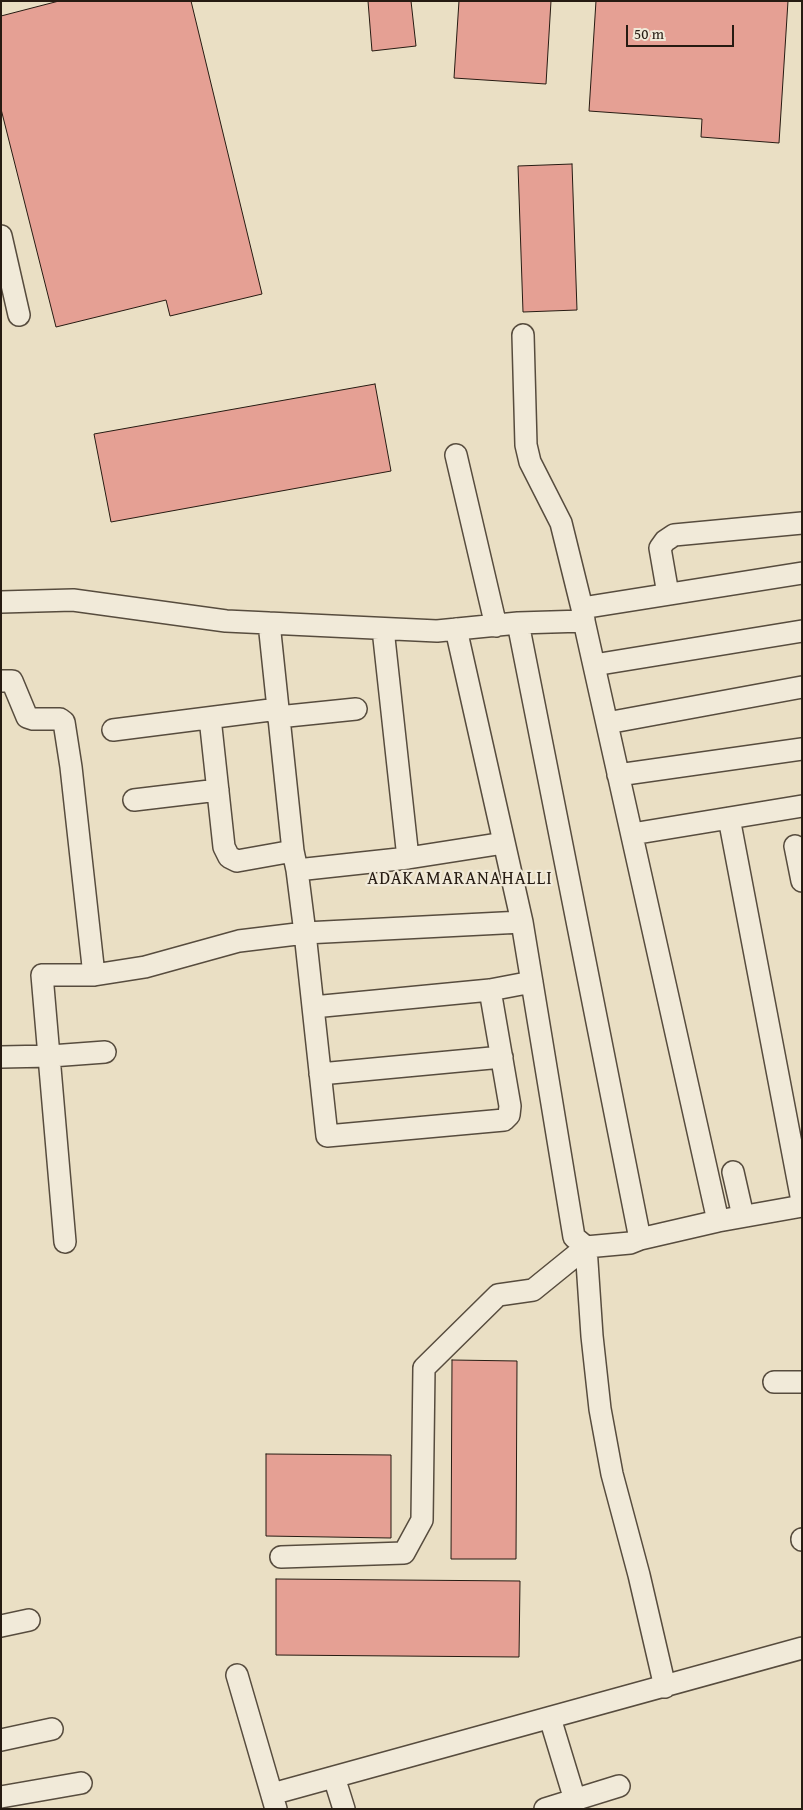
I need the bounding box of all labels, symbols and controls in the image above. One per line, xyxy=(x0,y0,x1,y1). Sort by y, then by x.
scale bar xyxy=(628,15,736,47)
text: 50 m xyxy=(634,23,664,44)
district label: ADAKAMARANAHALLI xyxy=(365,868,555,890)

